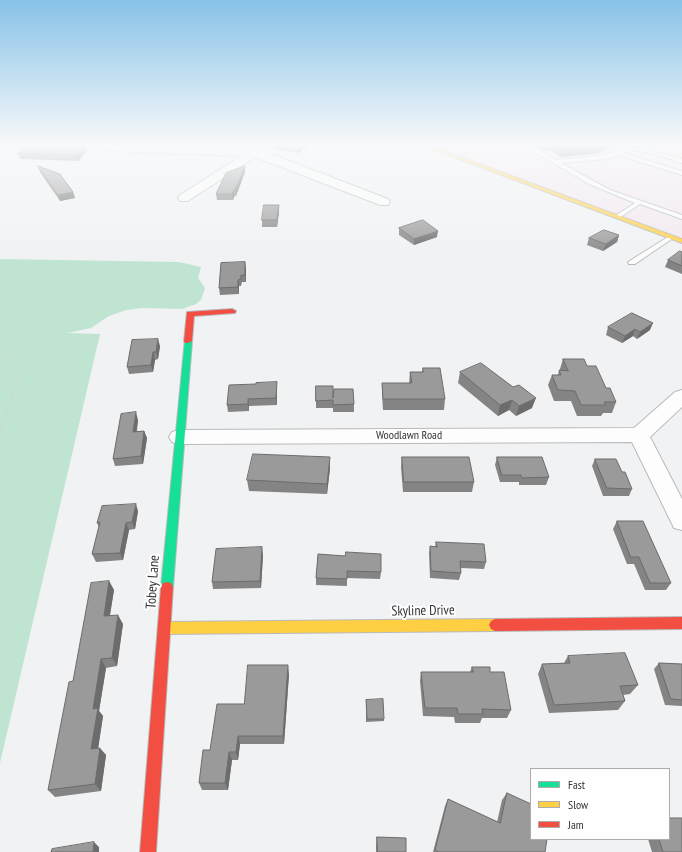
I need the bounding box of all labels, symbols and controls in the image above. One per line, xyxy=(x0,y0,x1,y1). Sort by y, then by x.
street label: Woodlawn Road xyxy=(376,429,442,443)
street label: Tobey Lane xyxy=(143,555,163,609)
street label: Skyline Drive xyxy=(391,602,455,620)
legend xyxy=(530,768,670,840)
text: Fast xyxy=(568,777,585,792)
text: Slow xyxy=(568,797,588,812)
text: Jam xyxy=(568,817,584,832)

